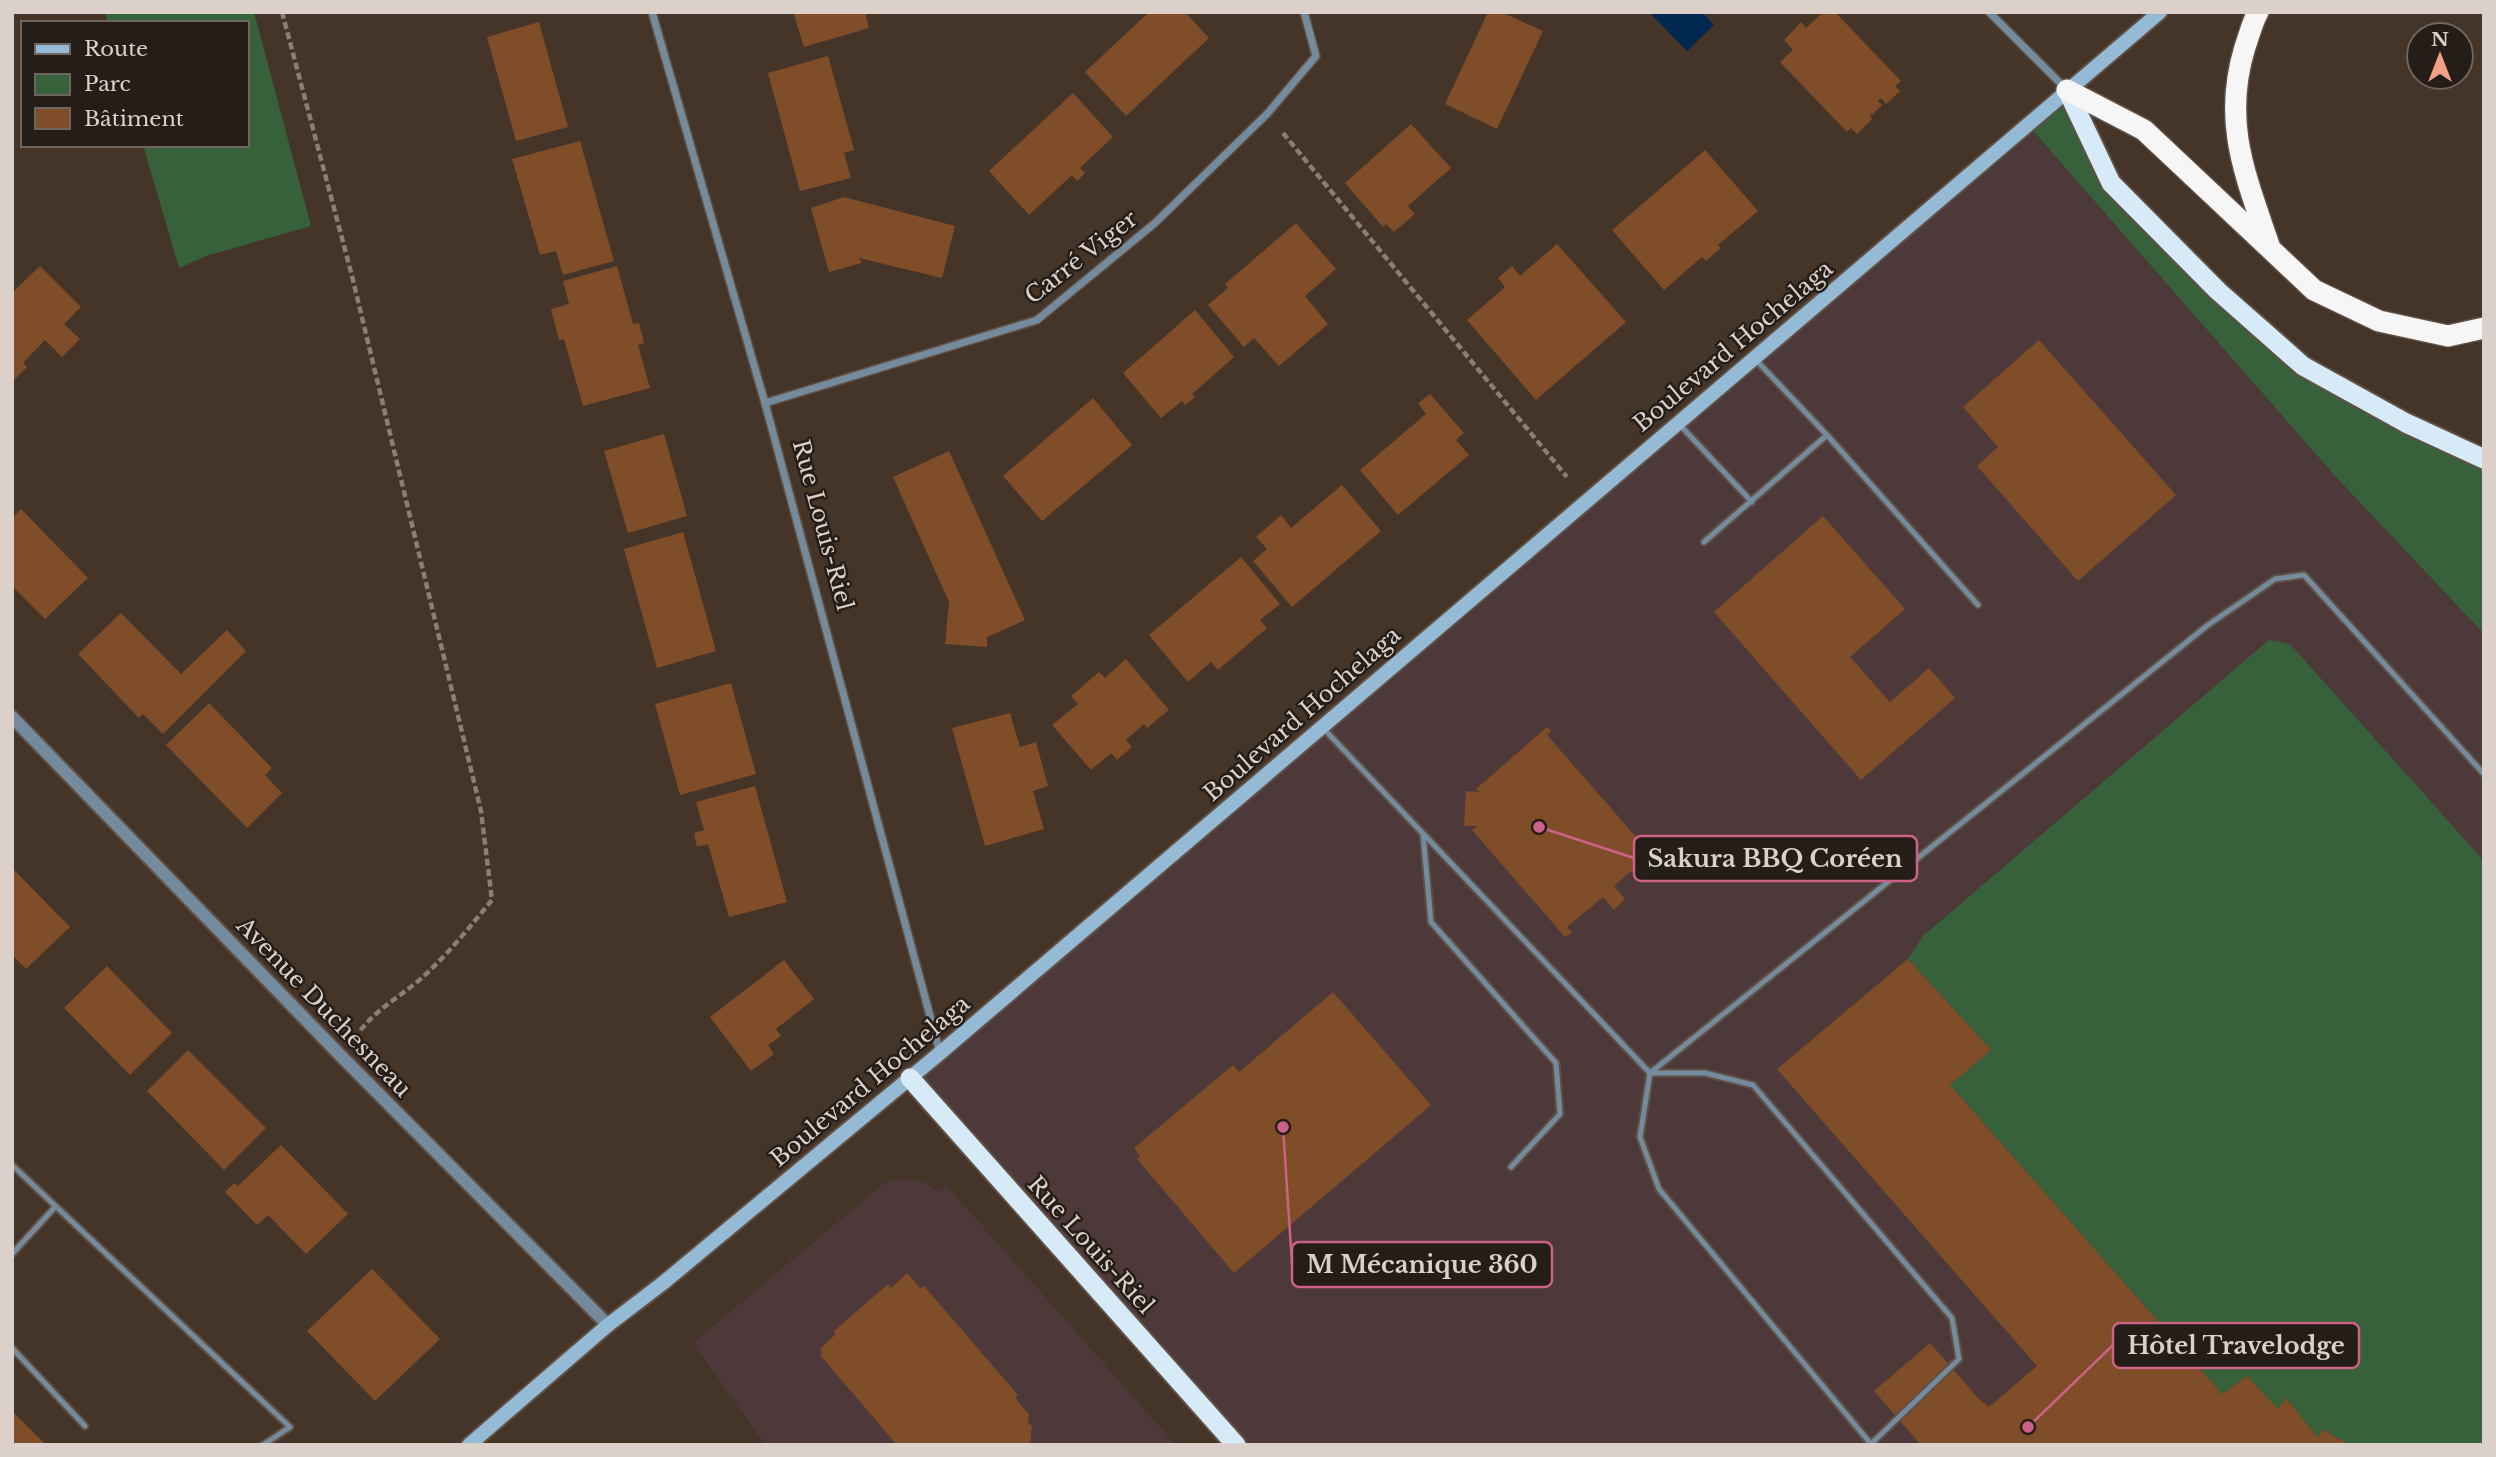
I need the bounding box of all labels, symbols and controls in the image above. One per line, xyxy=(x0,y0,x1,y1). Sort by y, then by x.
legend xyxy=(21,21,248,147)
north arrow xyxy=(2405,21,2475,91)
text: N xyxy=(2431,28,2449,51)
text: Route xyxy=(84,36,148,62)
text: Parc xyxy=(84,71,131,97)
text: Bâtiment xyxy=(84,106,184,132)
street label: Carré Viger xyxy=(1019,204,1143,310)
street label: Boulevard Hochelaga xyxy=(1628,254,1839,438)
street label: Rue Louis-Riel xyxy=(787,436,859,614)
street label: Boulevard Hochelaga xyxy=(1198,621,1406,807)
callout: Sakura BBQ Coréen xyxy=(1634,836,1917,881)
text: Sakura BBQ Coréen xyxy=(1647,844,1903,873)
street label: Avenue Duchesneau xyxy=(230,911,417,1103)
street label: Boulevard Hochelaga xyxy=(765,989,976,1173)
street label: Rue Louis-Riel xyxy=(1022,1170,1160,1320)
callout: M Mécanique 360 xyxy=(1292,1242,1552,1287)
text: M Mécanique 360 xyxy=(1306,1250,1538,1279)
callout: Hôtel Travelodge xyxy=(2113,1323,2359,1368)
text: Hôtel Travelodge xyxy=(2127,1331,2345,1360)

